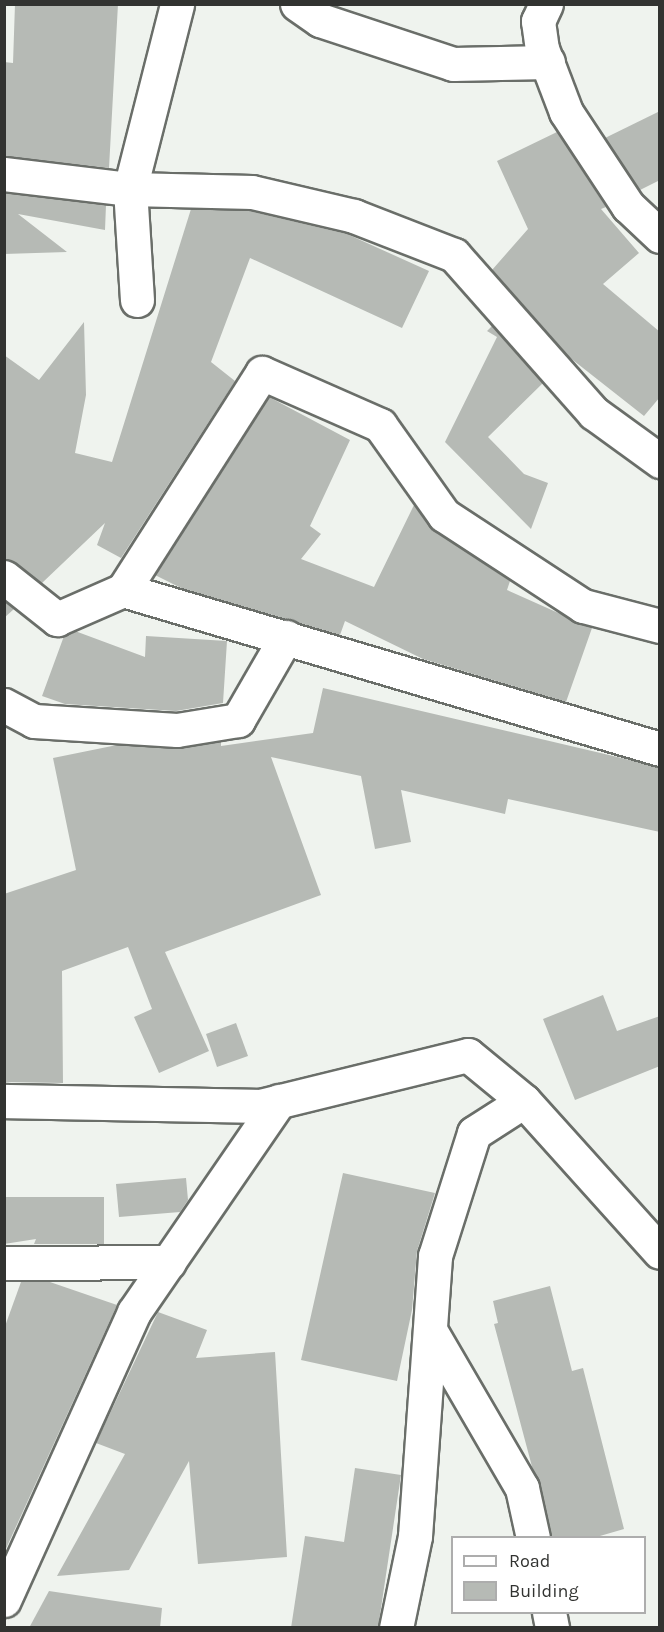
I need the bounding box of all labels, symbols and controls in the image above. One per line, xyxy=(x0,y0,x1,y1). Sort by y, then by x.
legend xyxy=(451,1536,646,1614)
text: Road xyxy=(509,1550,550,1572)
text: Building xyxy=(509,1580,579,1602)

